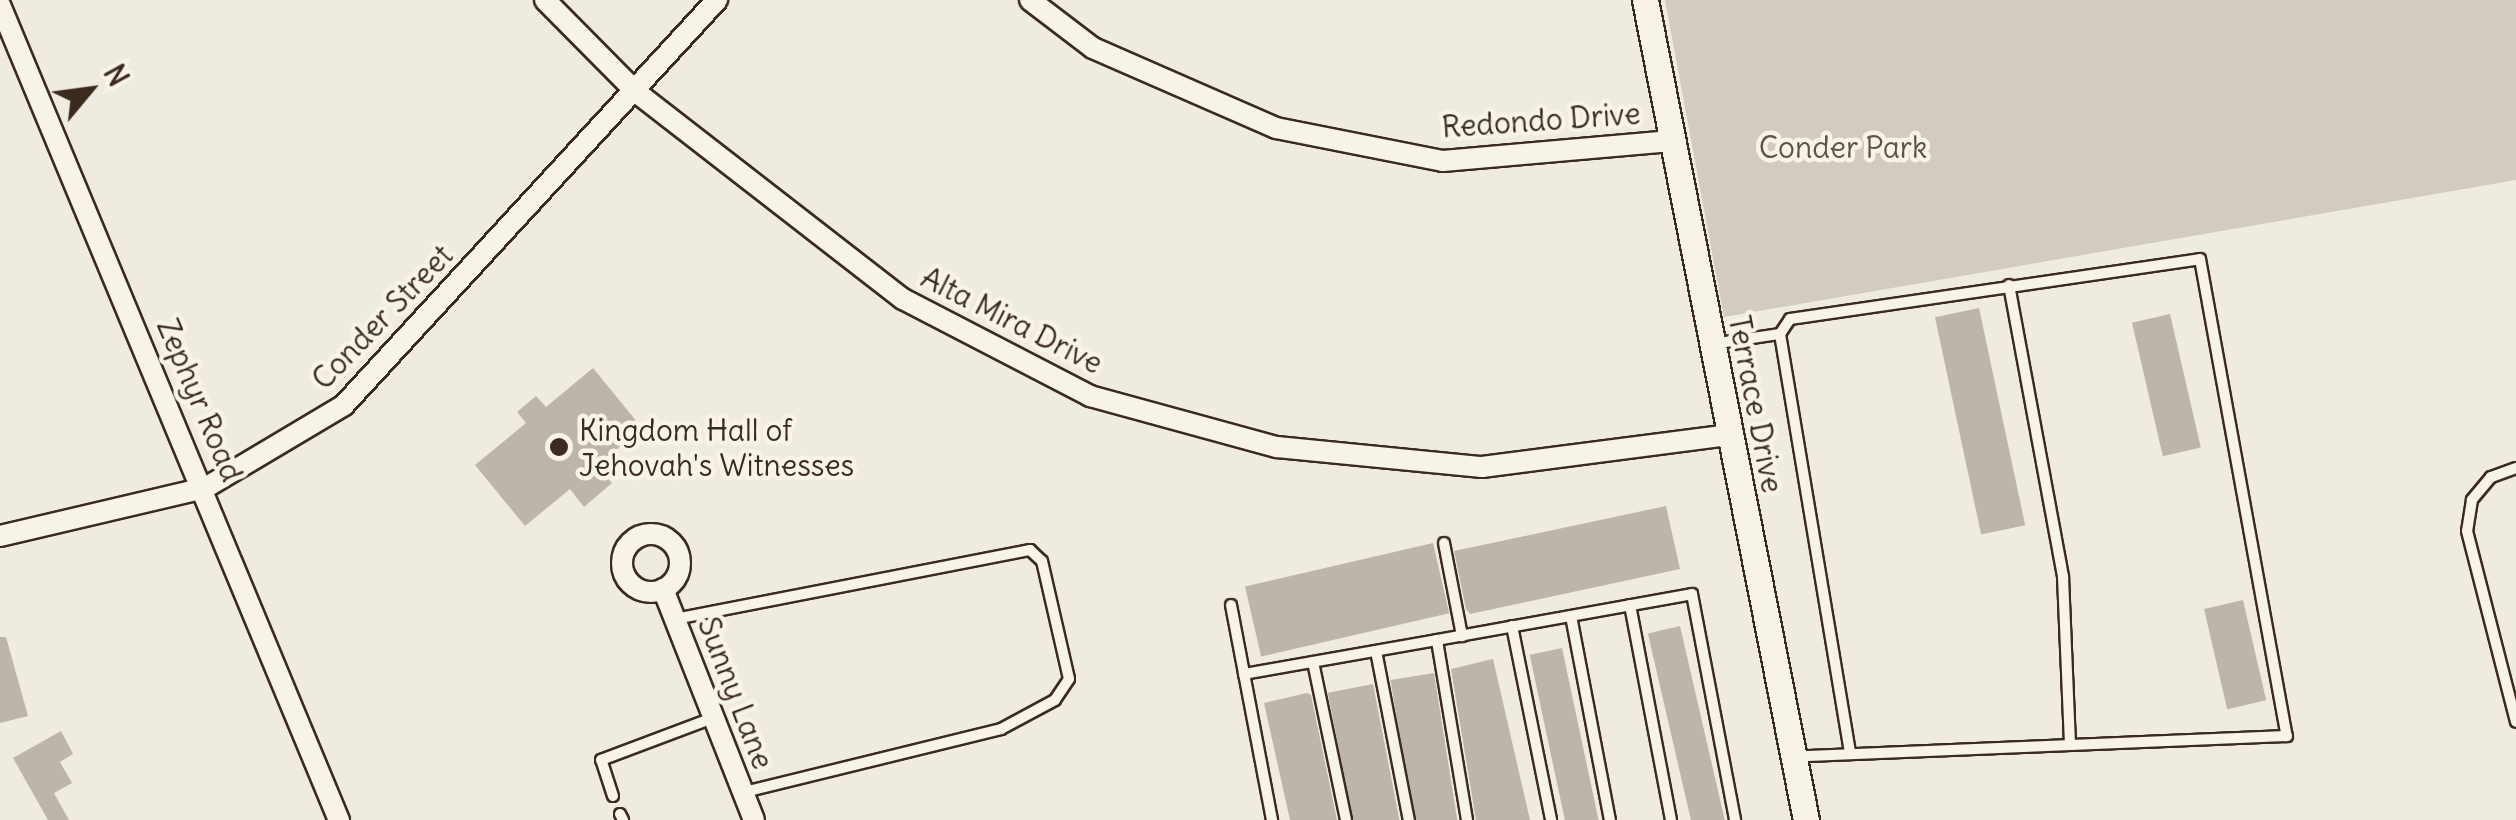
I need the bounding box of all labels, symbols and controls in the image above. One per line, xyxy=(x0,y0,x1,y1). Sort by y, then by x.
north arrow xyxy=(40,40,140,140)
text: N xyxy=(96,58,137,93)
street label: Redondo Drive xyxy=(1440,95,1642,145)
park label: Conder Park xyxy=(1759,129,1927,165)
street label: Conder Street xyxy=(304,237,460,397)
street label: Alta Mira Drive xyxy=(915,259,1109,381)
street label: Terrace Drive xyxy=(1721,312,1791,496)
street label: Zephyr Road xyxy=(150,313,250,487)
place label: Kingdom Hall of Jehovah's Witnesses xyxy=(579,412,854,482)
marker: Kingdom Hall of Jehovah's Witnesses xyxy=(548,436,570,458)
street label: Sunny Lane xyxy=(691,612,781,774)

